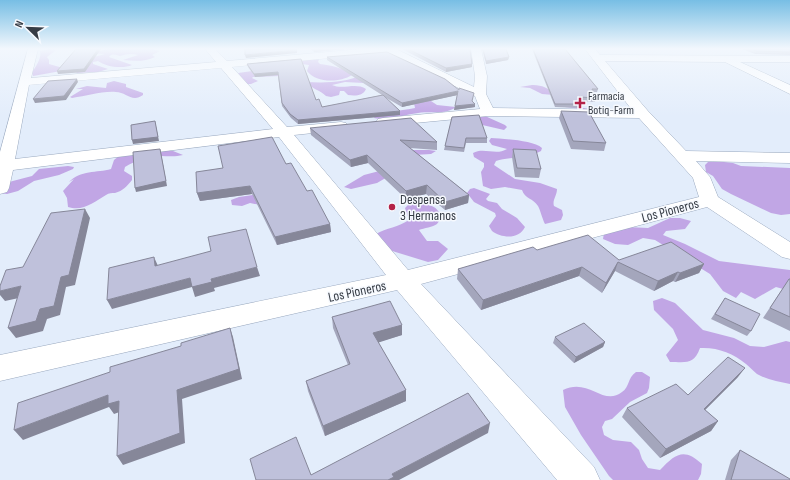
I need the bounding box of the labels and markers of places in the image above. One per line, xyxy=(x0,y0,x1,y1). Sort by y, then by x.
place label: Farmacia Botiq-Farm xyxy=(588,89,634,118)
marker: Farmacia Botiq-Farm xyxy=(575,98,585,108)
place label: Despensa 3 Hermanos xyxy=(400,191,456,224)
marker: Despensa 3 Hermanos xyxy=(387,202,397,212)

